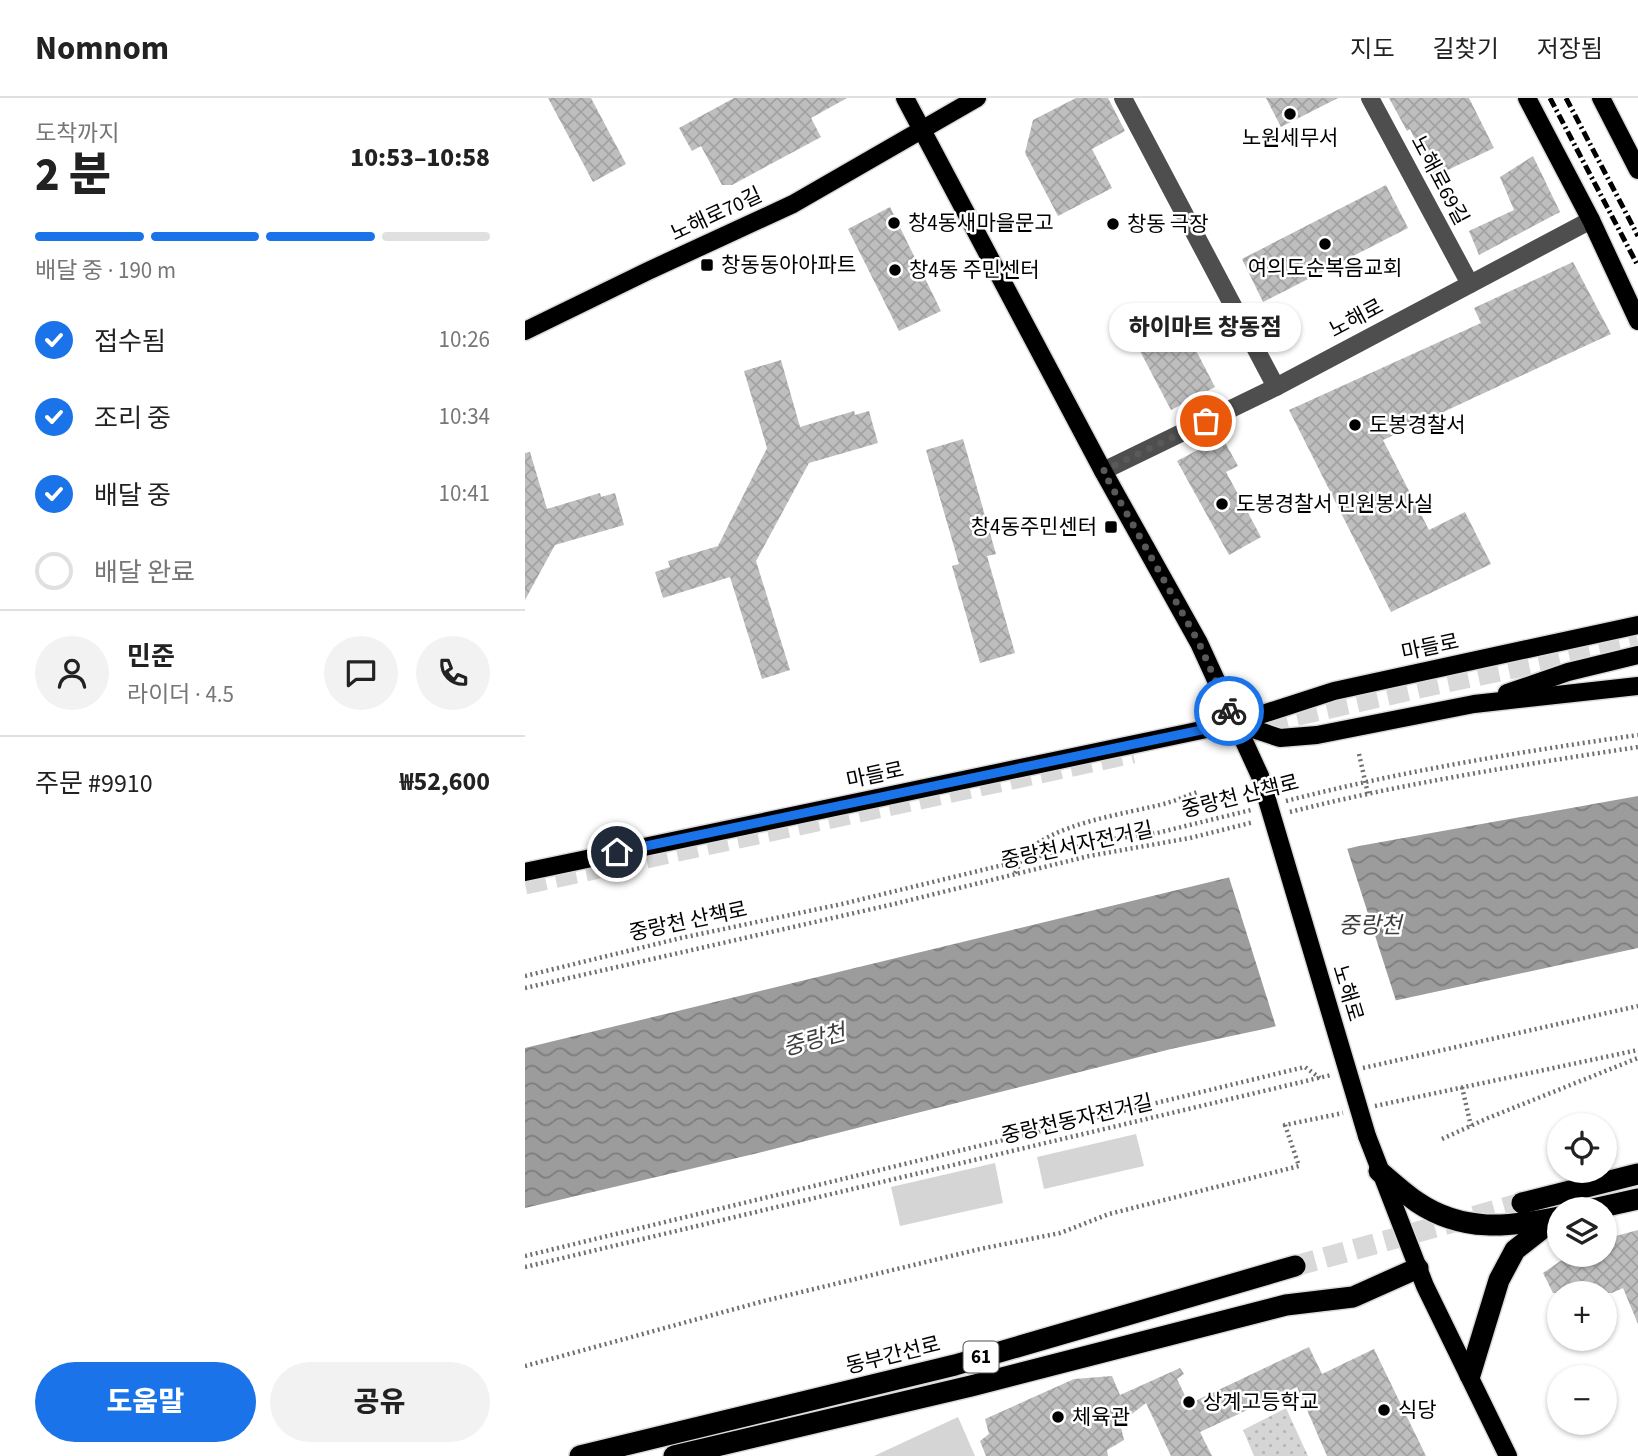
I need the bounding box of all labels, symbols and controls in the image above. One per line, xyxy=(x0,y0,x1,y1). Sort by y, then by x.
text: Nomnom xyxy=(35,25,169,72)
text: 지도 xyxy=(1350,32,1395,67)
text: 길찾기 xyxy=(1433,32,1499,67)
text: 저장됨 xyxy=(1537,32,1603,67)
marker: 노원세무서 xyxy=(1282,106,1298,122)
text: 도착까지 xyxy=(35,117,120,150)
place label: 노원세무서 xyxy=(1242,123,1338,153)
street label: 노해로69길 xyxy=(1404,130,1476,230)
text: 10:53–10:58 xyxy=(350,139,490,176)
text: 2 분 xyxy=(35,143,111,208)
street label: 노해로70길 xyxy=(665,180,767,248)
place label: 창4동새마을문고 xyxy=(908,208,1054,238)
place label: 창동 극장 xyxy=(1127,209,1208,239)
marker: 창4동새마을문고 xyxy=(886,215,902,231)
marker: 창동 극장 xyxy=(1105,216,1121,232)
marker: 여의도순복음교회 xyxy=(1317,236,1333,252)
place label: 창동동아아파트 xyxy=(721,250,856,280)
place label: 여의도순복음교회 xyxy=(1248,253,1402,283)
text: 배달 중 · 190 m xyxy=(35,254,176,287)
place label: 창4동 주민센터 xyxy=(909,255,1040,285)
marker: 창동동아아파트 xyxy=(699,257,715,273)
marker: 창4동 주민센터 xyxy=(887,262,903,278)
street label: 노해로 xyxy=(1323,291,1389,345)
callout: 하이마트 창동점 xyxy=(1110,302,1302,351)
text: 하이마트 창동점 xyxy=(1129,311,1281,344)
icon: check xyxy=(35,321,73,359)
text: 접수됨 xyxy=(94,323,166,360)
text: 10:26 xyxy=(439,323,490,356)
pin xyxy=(1176,391,1236,451)
icon: check xyxy=(35,398,73,436)
text: 조리 중 xyxy=(94,400,171,437)
text: 10:34 xyxy=(439,400,490,433)
icon: bag xyxy=(1187,402,1225,440)
place label: 도봉경찰서 xyxy=(1369,410,1466,440)
marker: 도봉경찰서 xyxy=(1347,417,1363,433)
icon: check xyxy=(35,475,73,513)
text: 배달 중 xyxy=(94,477,171,514)
text: 10:41 xyxy=(439,477,490,510)
place label: 도봉경찰서 민원봉사실 xyxy=(1236,489,1433,519)
marker: 도봉경찰서 민원봉사실 xyxy=(1214,496,1230,512)
place label: 창4동주민센터 xyxy=(971,512,1097,542)
marker: 창4동주민센터 xyxy=(1103,519,1119,535)
text: 배달 완료 xyxy=(94,554,195,591)
street label: 마들로 xyxy=(1399,626,1461,668)
button: person xyxy=(35,636,109,710)
button: chat xyxy=(324,636,398,710)
button: phone xyxy=(416,636,490,710)
text: 민준 xyxy=(127,638,175,675)
courier xyxy=(1194,676,1264,746)
text: 라이더 · 4.5 xyxy=(127,678,234,711)
icon: bike xyxy=(1210,692,1248,730)
street label: 마들로 xyxy=(844,754,906,796)
text: ₩52,600 xyxy=(400,763,490,800)
text: 주문 #9910 xyxy=(35,765,153,802)
street label: 중랑천 산책로 xyxy=(1178,767,1302,825)
street label: 중랑천서자전거길 xyxy=(998,814,1156,876)
pin xyxy=(587,822,647,882)
icon: home xyxy=(598,833,636,871)
street label: 중랑천 산책로 xyxy=(626,894,750,948)
water label: 중랑천 xyxy=(1338,909,1405,942)
street label: 노해로 xyxy=(1325,961,1371,1025)
water label: 중랑천 xyxy=(779,1015,852,1064)
street label: 중랑천동자전거길 xyxy=(998,1087,1156,1151)
map controls xyxy=(1547,1113,1617,1435)
button: locate xyxy=(1547,1113,1617,1183)
button: layers xyxy=(1547,1197,1617,1267)
button: + xyxy=(1547,1281,1617,1351)
street label: 동부간선로 xyxy=(843,1329,943,1381)
road number: 61 xyxy=(963,1342,999,1372)
button: 도움말 xyxy=(35,1362,256,1442)
button: 공유 xyxy=(270,1362,490,1442)
button: − xyxy=(1547,1365,1617,1435)
place label: 상계고등학교 xyxy=(1203,1387,1319,1417)
marker: 상계고등학교 xyxy=(1181,1394,1197,1410)
place label: 식당 xyxy=(1398,1395,1437,1425)
place label: 체육관 xyxy=(1072,1402,1130,1432)
marker: 식당 xyxy=(1376,1402,1392,1418)
marker: 체육관 xyxy=(1050,1409,1066,1425)

